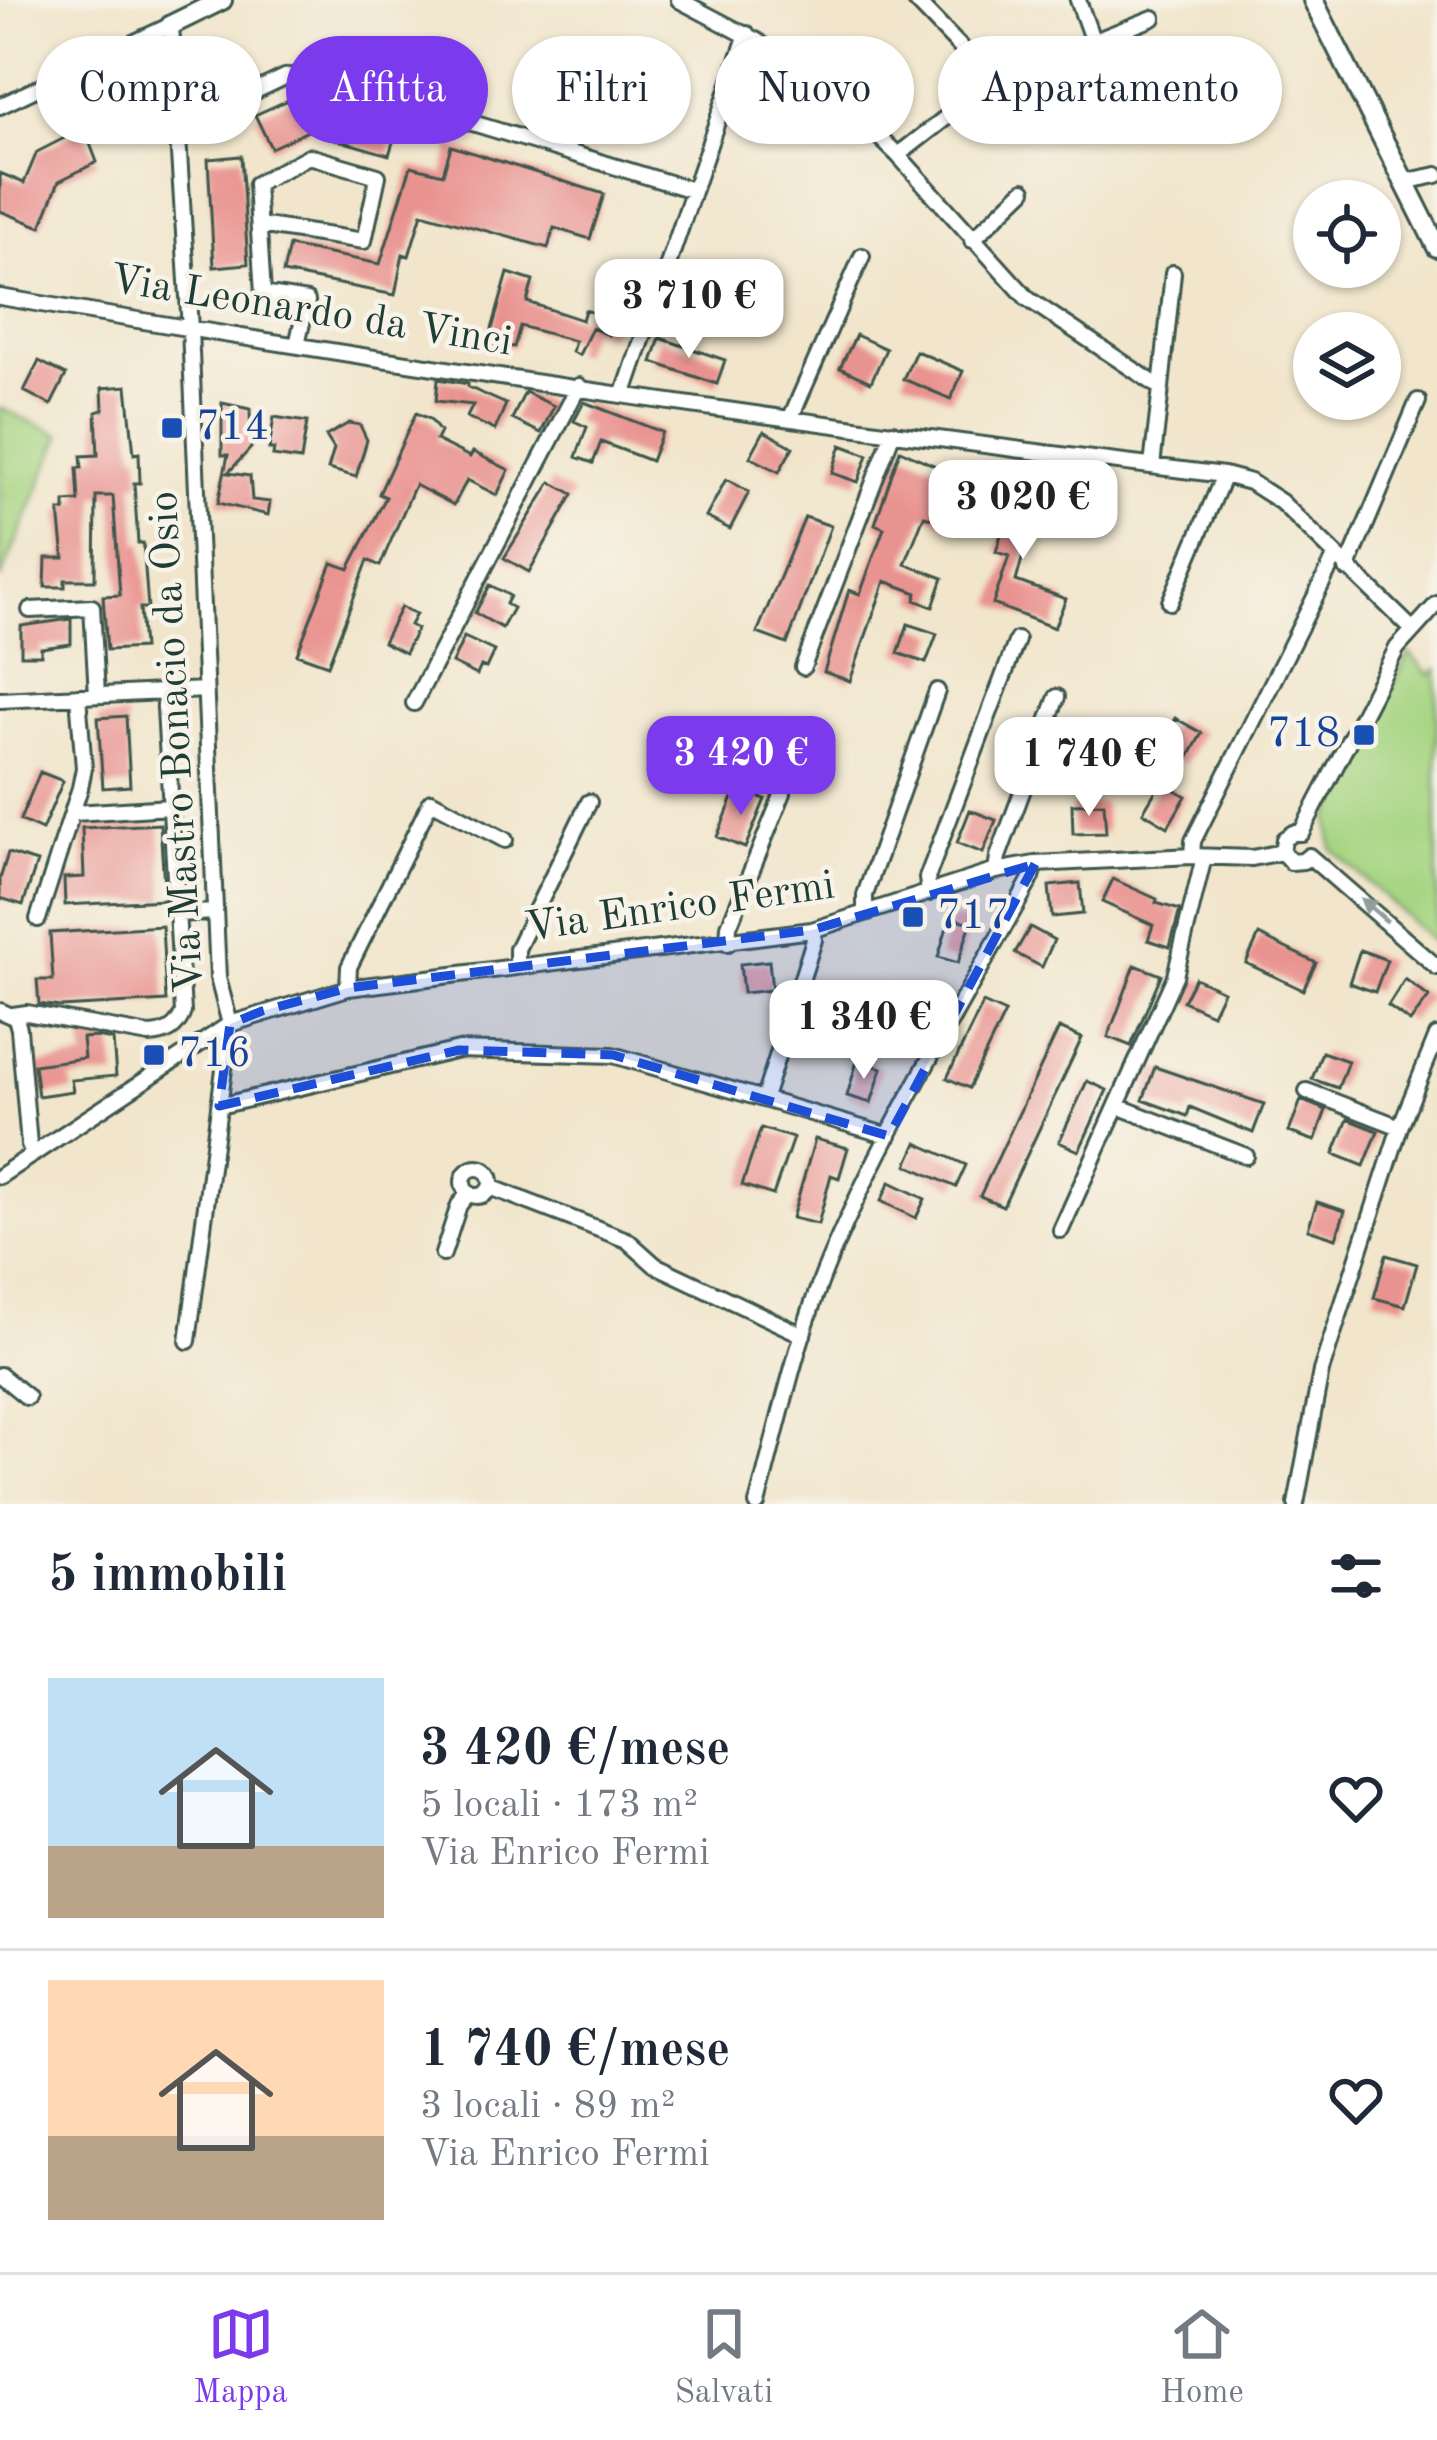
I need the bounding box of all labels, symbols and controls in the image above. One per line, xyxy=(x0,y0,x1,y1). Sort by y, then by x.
chip: Compra xyxy=(36,36,262,144)
chip: Affitta xyxy=(286,36,488,144)
chip: Filtri xyxy=(512,36,691,144)
chip: Nuovo xyxy=(715,36,914,144)
chip: Appartamento xyxy=(938,36,1282,144)
map controls xyxy=(1293,180,1401,420)
button: locate xyxy=(1293,180,1401,288)
street label: Via Leonardo da Vinci xyxy=(107,259,515,365)
pin: 3 710 € xyxy=(578,259,800,361)
text: 3 710 € xyxy=(622,278,756,317)
button: layers xyxy=(1293,312,1401,420)
place label: 714 xyxy=(196,407,269,449)
marker: 714 xyxy=(159,415,185,441)
pin: 3 020 € xyxy=(912,460,1134,562)
text: 3 020 € xyxy=(956,479,1090,518)
street label: Via Mastro Bonacio da Osio xyxy=(144,490,212,994)
place label: 718 xyxy=(1267,714,1340,756)
pin: 3 420 € xyxy=(630,716,852,818)
pin: 1 740 € xyxy=(978,717,1200,819)
marker: 718 xyxy=(1351,722,1377,748)
text: 3 420 € xyxy=(674,735,808,774)
text: 1 740 € xyxy=(1022,736,1156,775)
street label: Via Enrico Fermi xyxy=(523,865,837,951)
place label: 717 xyxy=(937,896,1010,938)
one-way arrow xyxy=(1359,898,1389,924)
marker: 717 xyxy=(900,904,926,930)
pin: 1 340 € xyxy=(753,980,975,1082)
text: 1 340 € xyxy=(797,999,931,1038)
place label: 716 xyxy=(178,1034,251,1076)
marker: 716 xyxy=(141,1042,167,1068)
icon: filters xyxy=(1323,1543,1389,1609)
text: 5 immobili xyxy=(48,1551,287,1602)
text: 3 420 €/mese xyxy=(420,1725,730,1776)
icon: home xyxy=(144,1726,288,1870)
icon: heart xyxy=(1323,1765,1389,1831)
text: 5 locali · 173 m² xyxy=(420,1786,698,1825)
text: Via Enrico Fermi xyxy=(420,1834,710,1873)
text: 1 740 €/mese xyxy=(420,2026,730,2077)
icon: home xyxy=(144,2028,288,2172)
icon: heart xyxy=(1323,2067,1389,2133)
text: 3 locali · 89 m² xyxy=(420,2087,675,2126)
text: Via Enrico Fermi xyxy=(420,2135,710,2174)
tab: Mappa xyxy=(193,2301,288,2414)
tab: Salvati xyxy=(674,2301,773,2414)
tab: Home xyxy=(1160,2301,1244,2414)

